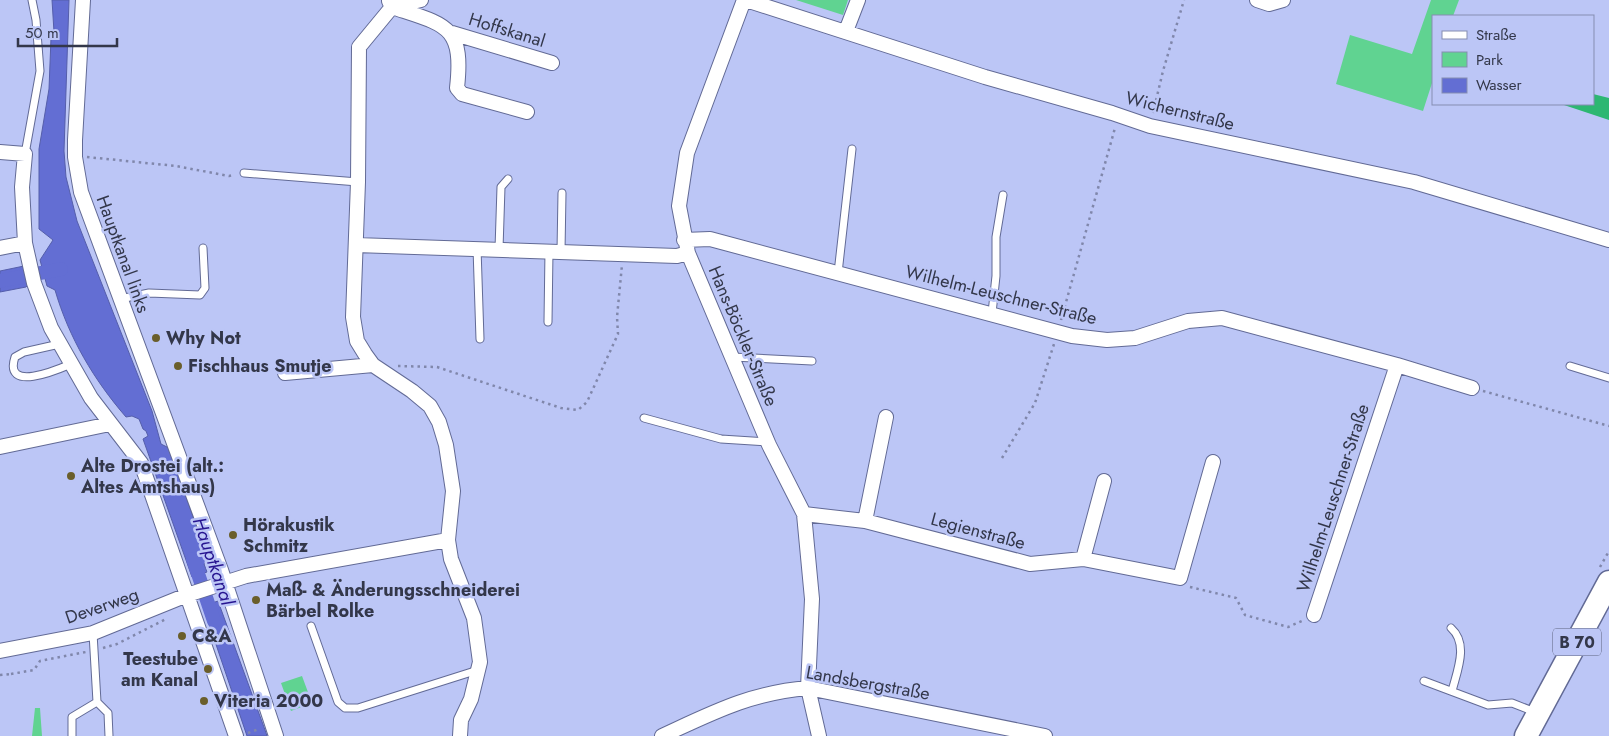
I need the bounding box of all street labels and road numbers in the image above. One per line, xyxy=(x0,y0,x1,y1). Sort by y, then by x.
street label: Hoffskanal xyxy=(465,6,549,54)
street label: Wichernstraße xyxy=(1123,85,1237,137)
street label: Hauptkanal links xyxy=(90,192,156,316)
street label: Wilhelm-Leuschner-Straße xyxy=(902,259,1100,331)
street label: Hans-Böckler-Straße xyxy=(702,262,784,410)
street label: Wilhelm-Leuschner-Straße xyxy=(1290,401,1376,595)
street label: Legienstraße xyxy=(928,506,1028,556)
street label: Deverweg xyxy=(62,581,142,631)
road number: B 70 xyxy=(1553,628,1601,656)
street label: Landsbergstraße xyxy=(804,659,932,707)

